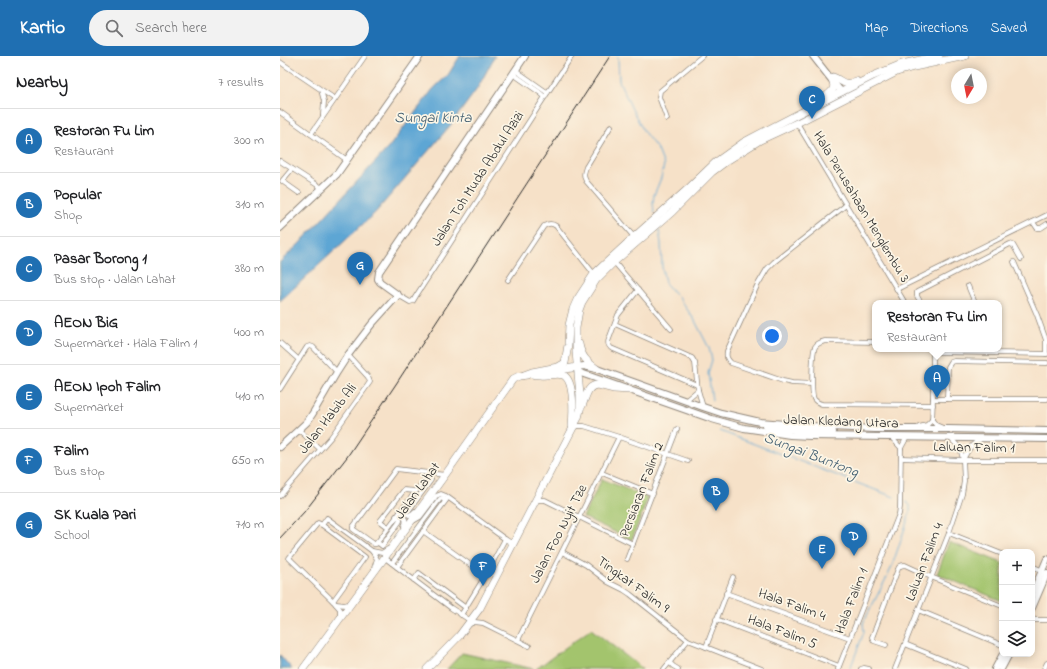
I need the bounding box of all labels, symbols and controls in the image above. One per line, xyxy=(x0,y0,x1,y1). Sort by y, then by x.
search box xyxy=(89,10,369,46)
text: Kartio xyxy=(20,15,65,42)
icon: search xyxy=(103,17,125,39)
text: Search here xyxy=(135,17,207,39)
text: Map xyxy=(865,18,888,39)
text: Directions xyxy=(910,18,968,39)
text: Saved xyxy=(990,18,1027,39)
north arrow xyxy=(951,68,987,104)
text: Nearby xyxy=(16,70,68,95)
text: 7 results xyxy=(218,73,264,92)
pin: C xyxy=(799,86,825,119)
water label: Sungai Kinta xyxy=(394,107,473,130)
street label: Jalan Toh Muda Abdul Azizi xyxy=(426,107,530,251)
text: Restoran Fu Lim xyxy=(54,120,154,142)
street label: Hala Perusahaan Menglembu 3 xyxy=(806,127,915,287)
text: A xyxy=(25,131,33,150)
text: 300 m xyxy=(234,131,264,150)
text: Restaurant xyxy=(54,142,114,161)
text: Popular xyxy=(54,184,102,206)
text: B xyxy=(25,195,33,214)
text: 310 m xyxy=(236,195,264,214)
text: Shop xyxy=(54,206,82,225)
text: Pasar Borong 1 xyxy=(54,248,147,270)
pin: G xyxy=(347,252,373,285)
text: C xyxy=(25,259,33,278)
text: 380 m xyxy=(235,259,264,278)
text: Bus stop · Jalan Lahat xyxy=(54,270,176,289)
popup xyxy=(872,300,1002,352)
text: Restoran Fu Lim xyxy=(887,306,987,328)
text: AEON BiG xyxy=(54,312,118,334)
text: D xyxy=(24,323,34,342)
text: 400 m xyxy=(234,323,264,342)
your location xyxy=(762,326,782,346)
text: Restaurant xyxy=(887,328,947,347)
text: Supermarket · Hala Falim 1 xyxy=(54,334,197,353)
pin: A xyxy=(924,365,950,398)
text: AEON Ipoh Falim xyxy=(54,376,161,398)
street label: Jalan Habib Ali xyxy=(294,379,362,459)
text: E xyxy=(25,387,33,406)
text: 410 m xyxy=(236,387,264,406)
text: Supermarket xyxy=(54,398,124,417)
street label: Jalan Kledang Utara xyxy=(783,409,899,436)
water label: Sungai Buntong xyxy=(760,427,862,484)
street label: Laluan Falim 1 xyxy=(933,437,1015,459)
street label: Persiaran Falim 2 xyxy=(614,439,670,541)
text: Falim xyxy=(54,440,89,462)
text: F xyxy=(25,451,33,470)
text: 650 m xyxy=(232,451,264,470)
street label: Jalan Lahat xyxy=(390,458,446,524)
text: Bus stop xyxy=(54,462,105,481)
pin: B xyxy=(703,478,729,511)
street label: Jalan Foo Nyit Tze xyxy=(525,480,594,588)
text: SK Kuala Pari xyxy=(54,504,136,526)
text: G xyxy=(25,515,33,534)
text: 710 m xyxy=(236,515,264,534)
street label: Laluan Falim 4 xyxy=(900,519,950,604)
pin: D xyxy=(841,523,867,556)
text: School xyxy=(54,526,90,545)
pin: E xyxy=(809,536,835,569)
map controls xyxy=(999,549,1035,657)
button: + xyxy=(999,549,1035,585)
street label: Tingkat Falim 9 xyxy=(592,551,674,620)
pin: F xyxy=(470,553,496,586)
street label: Hala Falim 1 xyxy=(830,564,874,637)
street label: Hala Falim 4 xyxy=(755,583,829,627)
button: − xyxy=(999,585,1035,621)
street label: Hala Falim 5 xyxy=(744,609,820,655)
button: layers xyxy=(999,621,1035,657)

